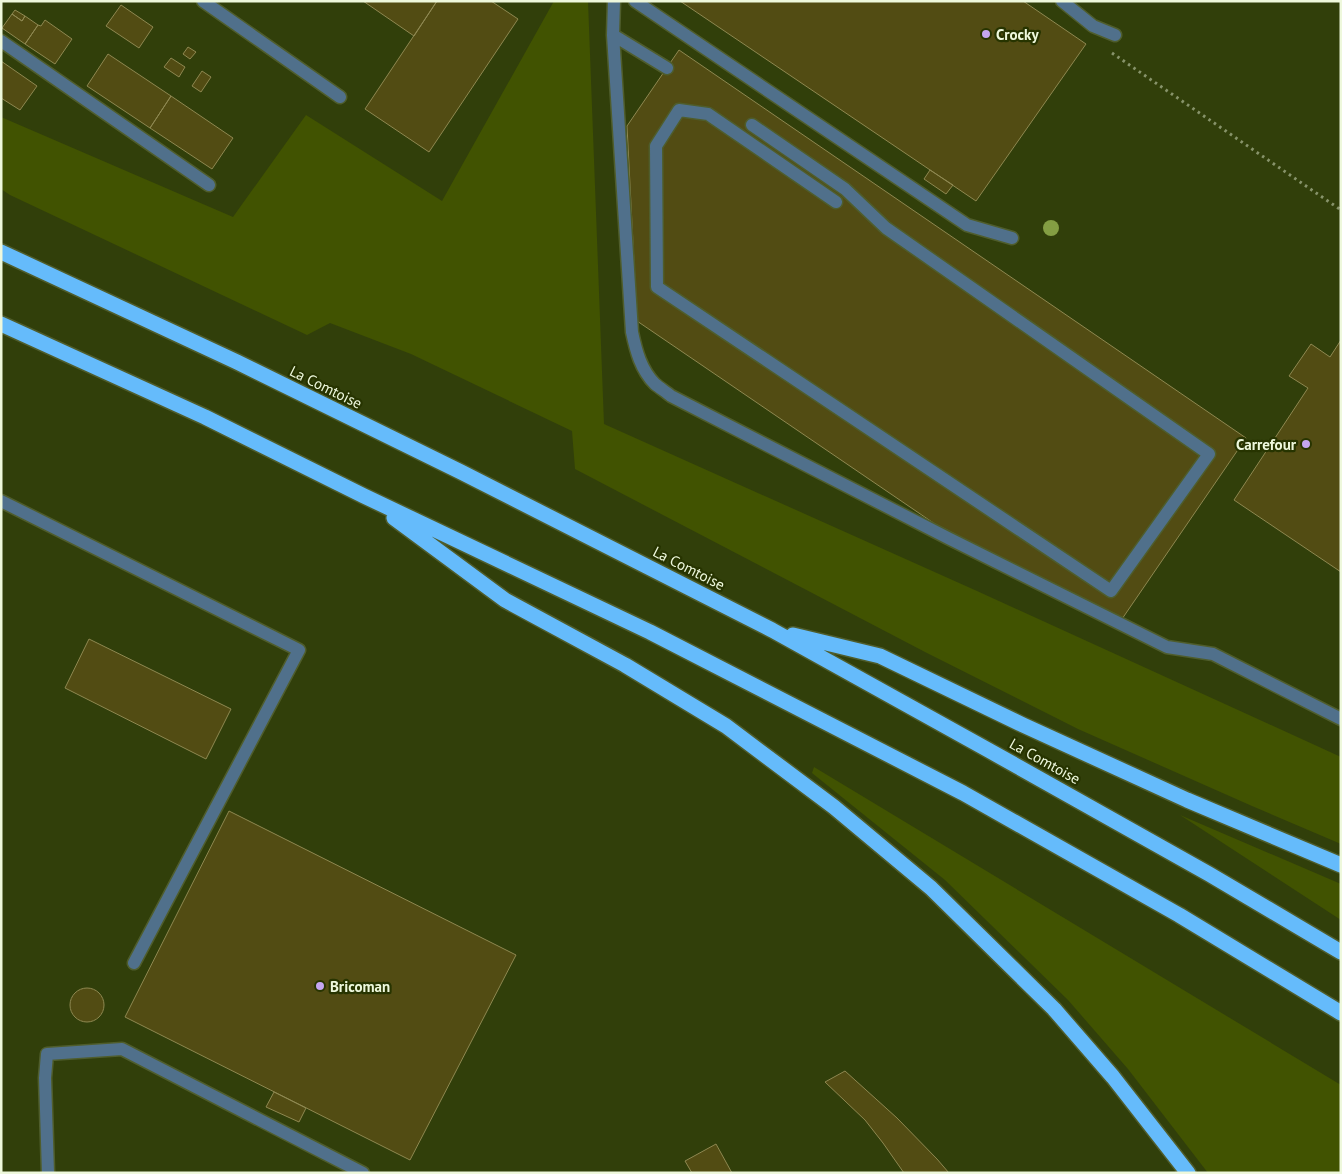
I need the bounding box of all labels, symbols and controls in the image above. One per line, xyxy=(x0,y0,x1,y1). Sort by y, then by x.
place label: Crocky xyxy=(996,25,1040,44)
marker: Crocky xyxy=(980,28,992,40)
street label: La Comtoise xyxy=(287,361,365,413)
place label: Carrefour xyxy=(1236,435,1297,454)
marker: Carrefour xyxy=(1300,438,1312,450)
street label: La Comtoise xyxy=(650,542,728,594)
street label: La Comtoise xyxy=(1006,734,1084,788)
place label: Bricoman xyxy=(330,977,390,996)
marker: Bricoman xyxy=(314,980,326,992)

